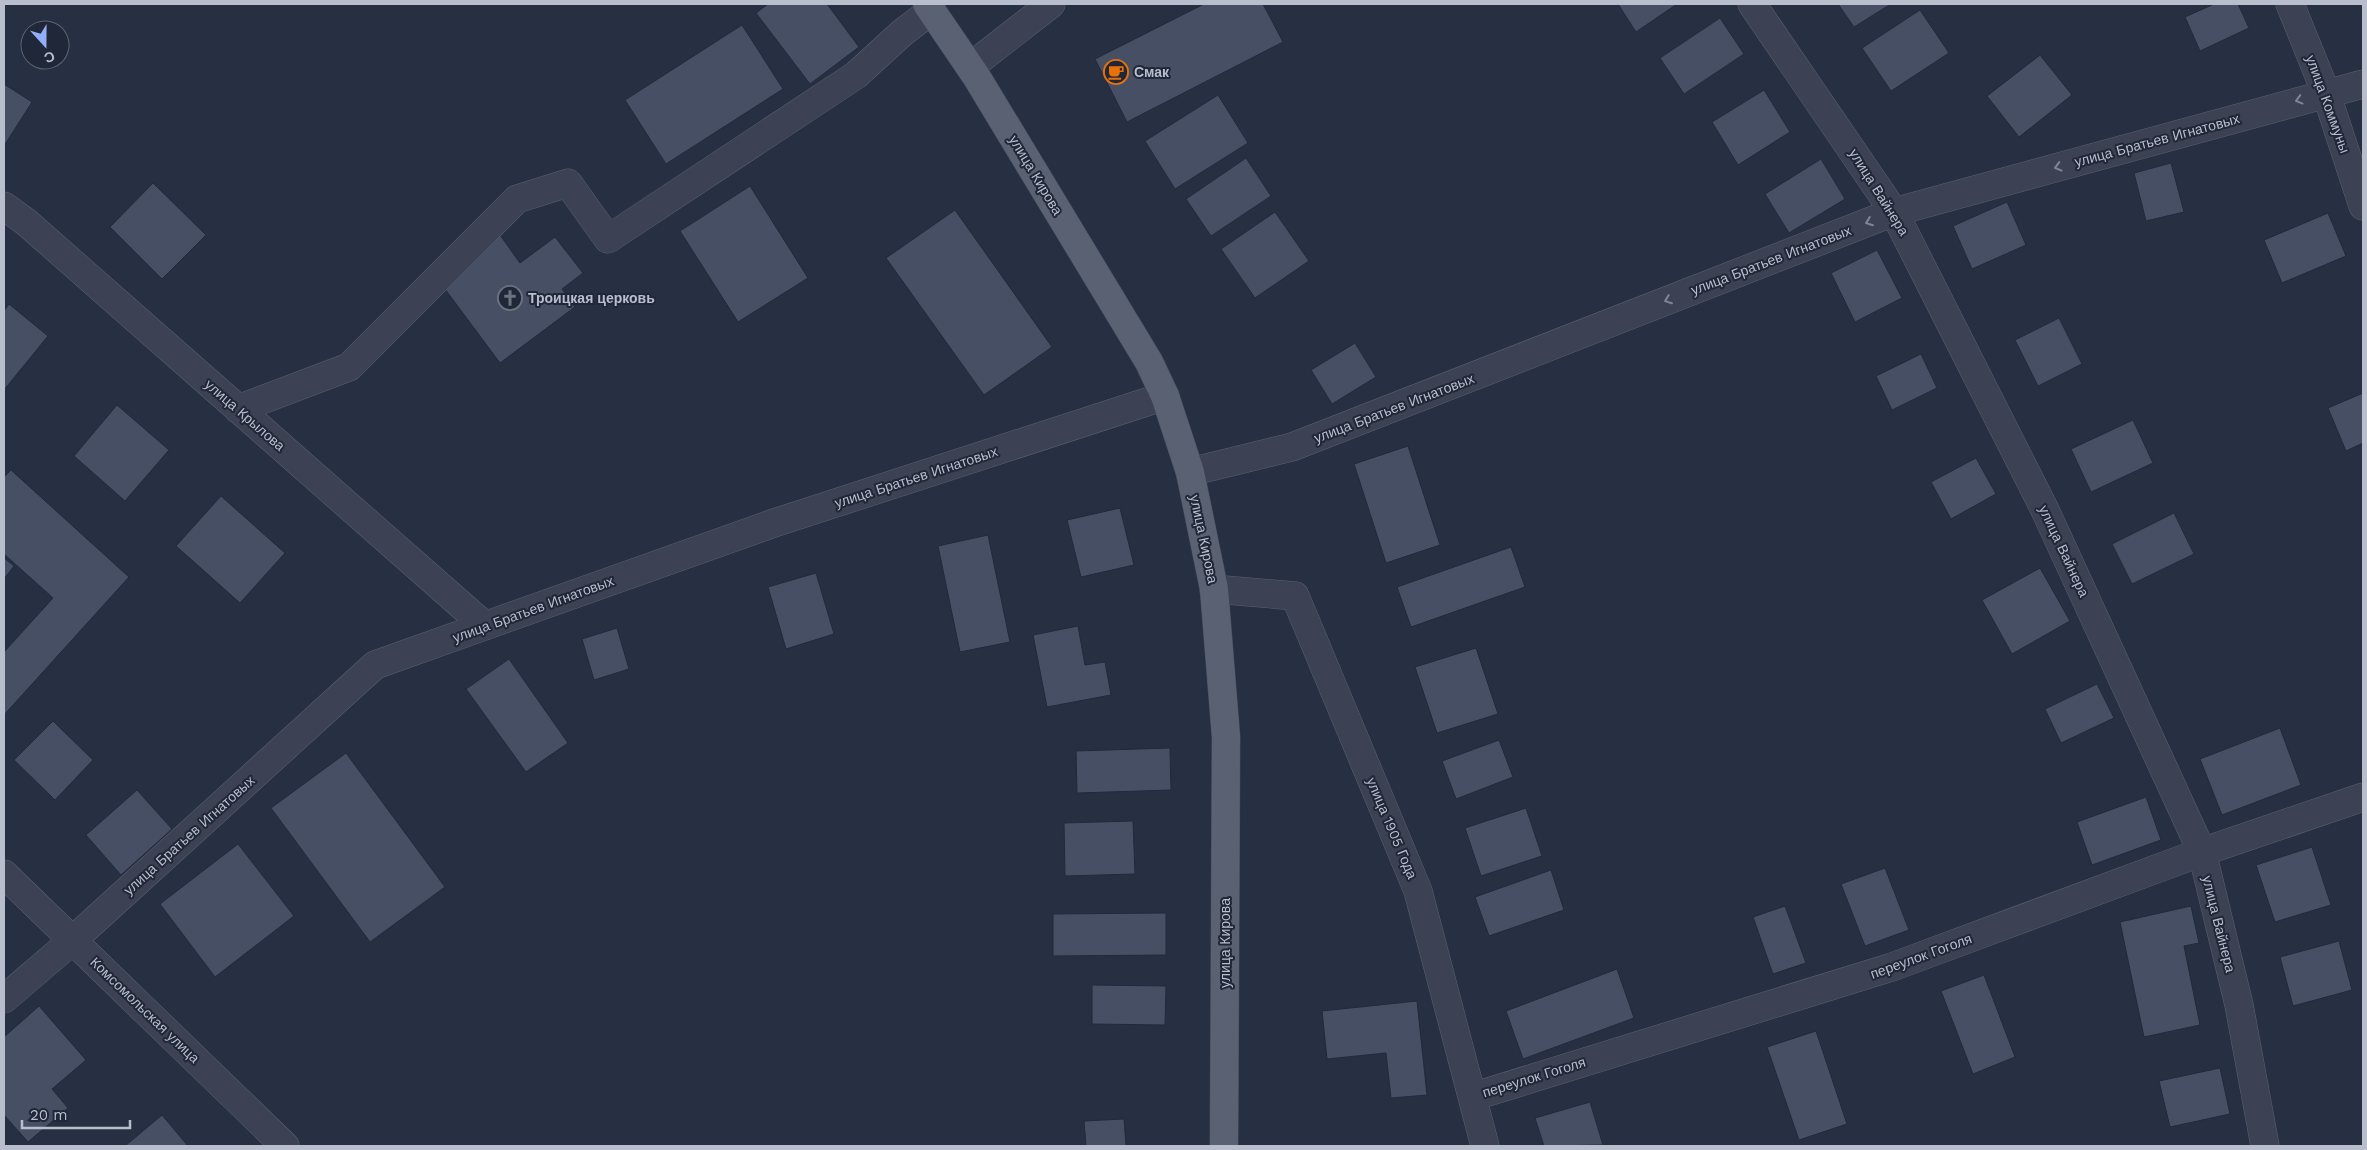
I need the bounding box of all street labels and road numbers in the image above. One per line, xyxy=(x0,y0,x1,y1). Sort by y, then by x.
street label: улица Коммуны xyxy=(2303,53,2353,155)
street label: улица Братьев Игнатовых xyxy=(2073,110,2241,170)
street label: улица Кирова xyxy=(1006,132,1066,218)
street label: улица Вайнера xyxy=(1846,146,1912,239)
street label: улица Братьев Игнатовых xyxy=(1689,222,1853,298)
street label: улица Братьев Игнатовых xyxy=(1312,370,1476,446)
street label: улица Крылова xyxy=(202,376,288,454)
street label: улица Братьев Игнатовых xyxy=(833,443,999,511)
street label: улица Кирова xyxy=(1187,493,1221,585)
street label: улица Вайнера xyxy=(2036,503,2092,600)
street label: улица Братьев Игнатовых xyxy=(450,572,616,646)
street label: улица Братьев Игнатовых xyxy=(120,772,258,898)
street label: улица 1905 Года xyxy=(1363,775,1421,881)
street label: улица Вайнера xyxy=(2199,874,2239,974)
street label: улица Кирова xyxy=(1217,898,1233,988)
street label: переулок Гоголя xyxy=(1868,930,1974,982)
street label: Комсомольская улица xyxy=(87,954,203,1066)
street label: переулок Гоголя xyxy=(1481,1054,1587,1100)

